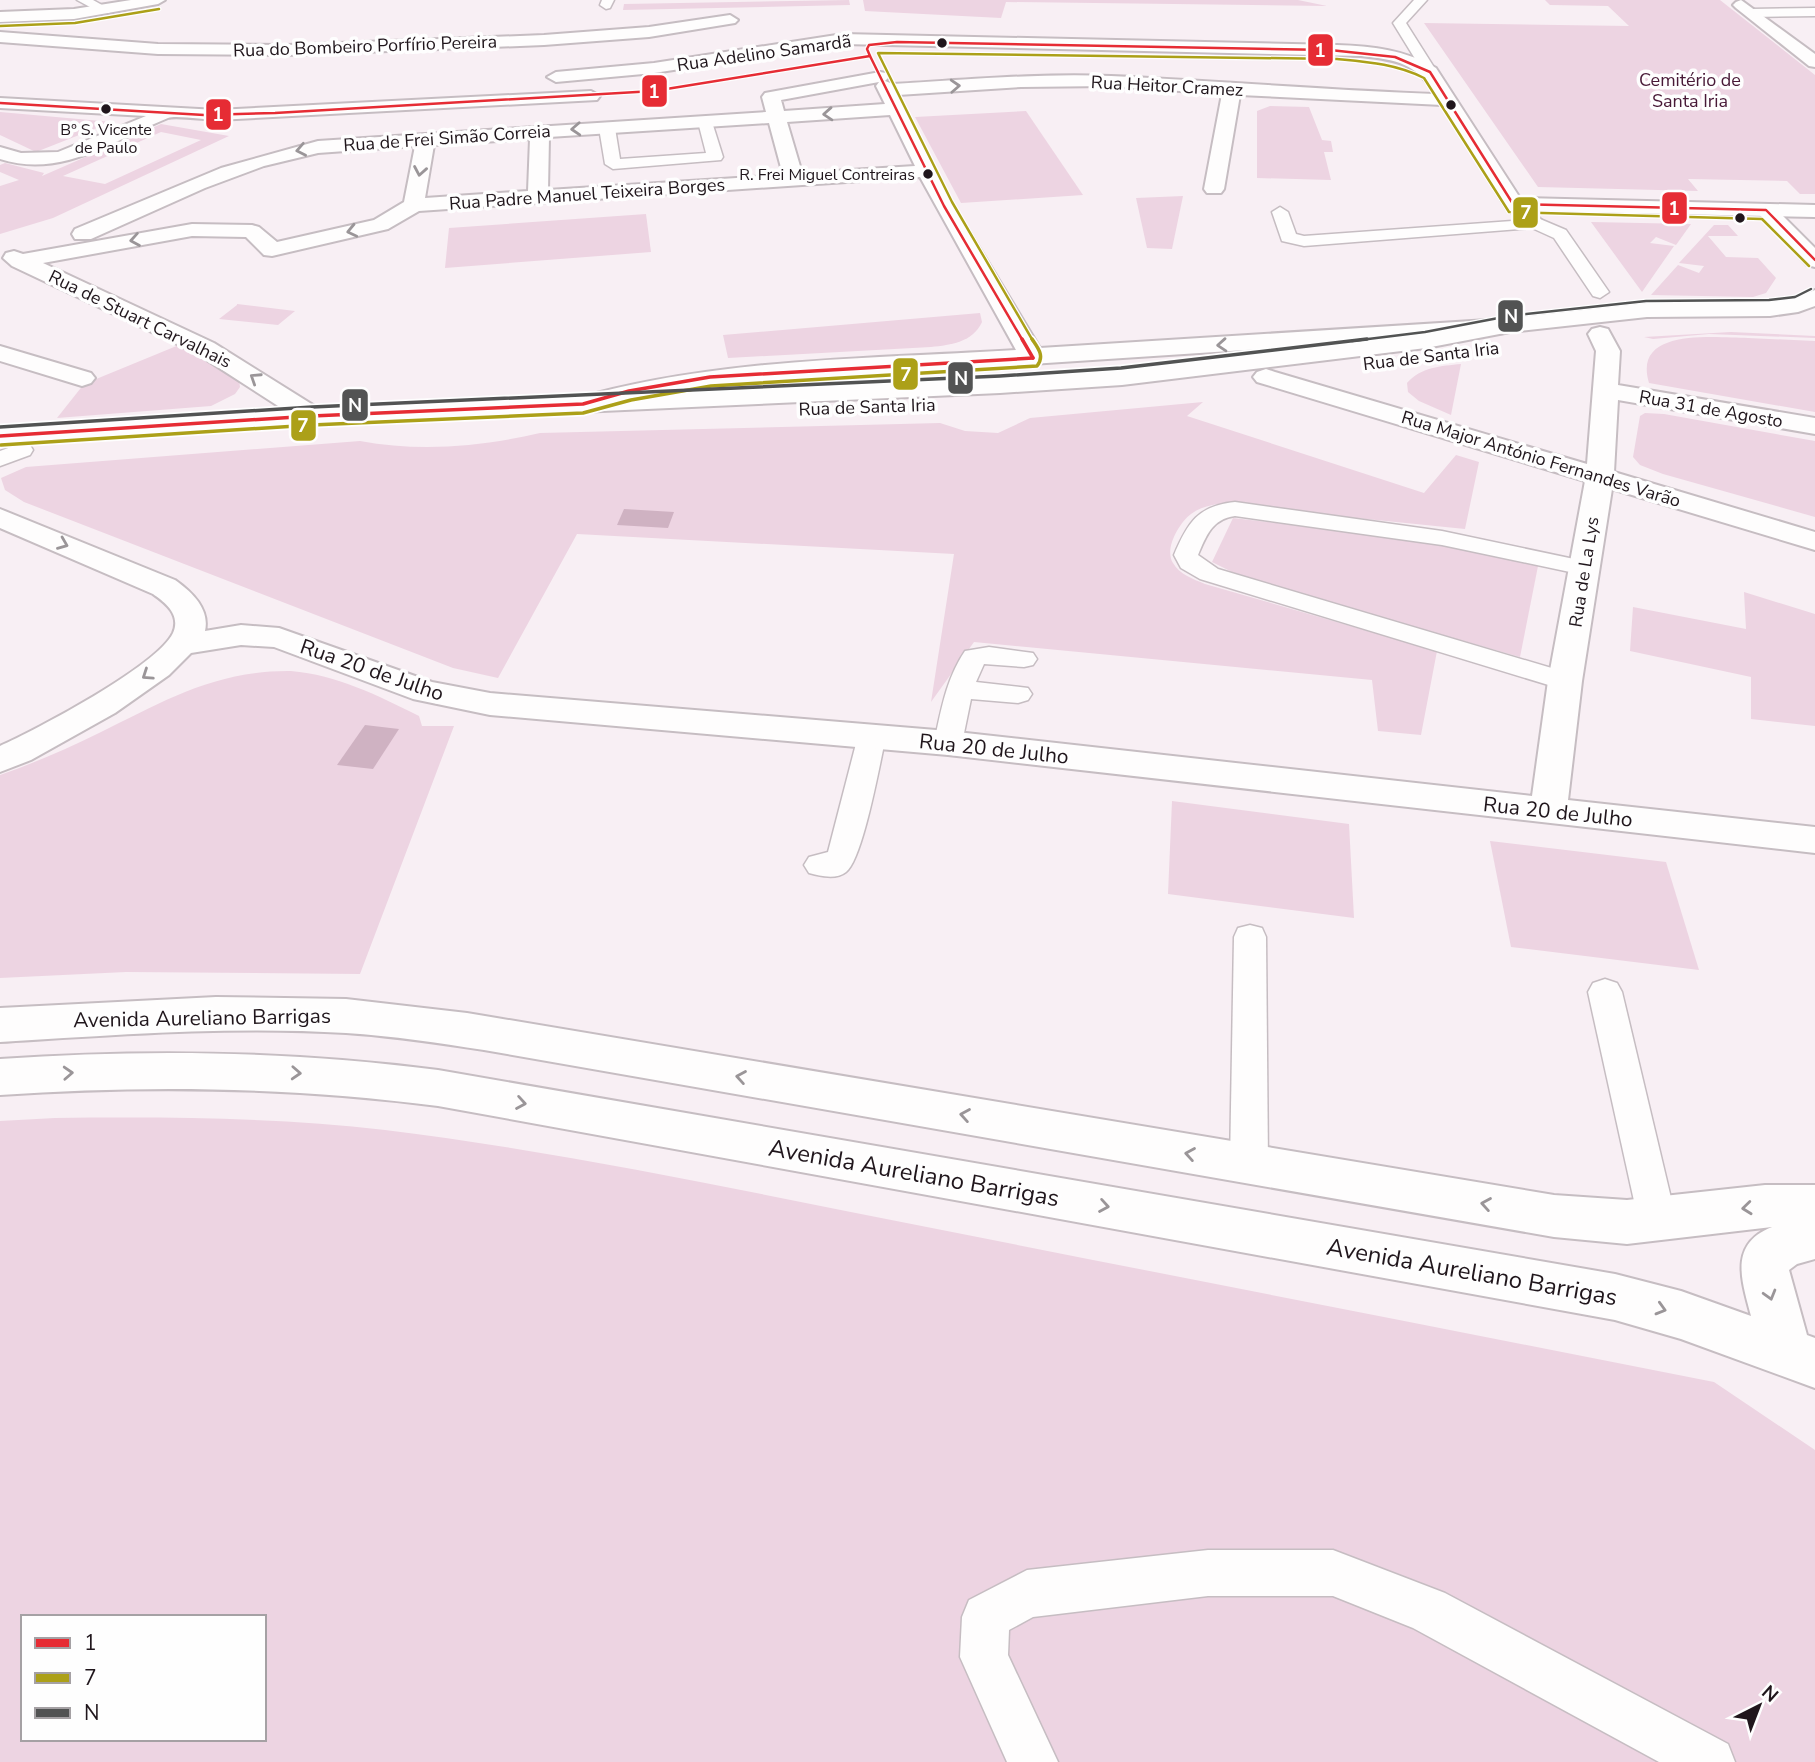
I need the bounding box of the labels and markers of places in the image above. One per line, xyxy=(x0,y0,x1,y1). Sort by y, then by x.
unlabelled marker xyxy=(935,36,949,50)
unlabelled marker xyxy=(1444,98,1458,112)
marker: Bº S. Vicente de Paulo xyxy=(99,102,113,116)
place label: Bº S. Vicente de Paulo xyxy=(60,119,152,159)
place label: R. Frei Miguel Contreiras xyxy=(739,164,915,186)
marker: R. Frei Miguel Contreiras xyxy=(921,167,935,181)
unlabelled marker xyxy=(1733,211,1747,225)

